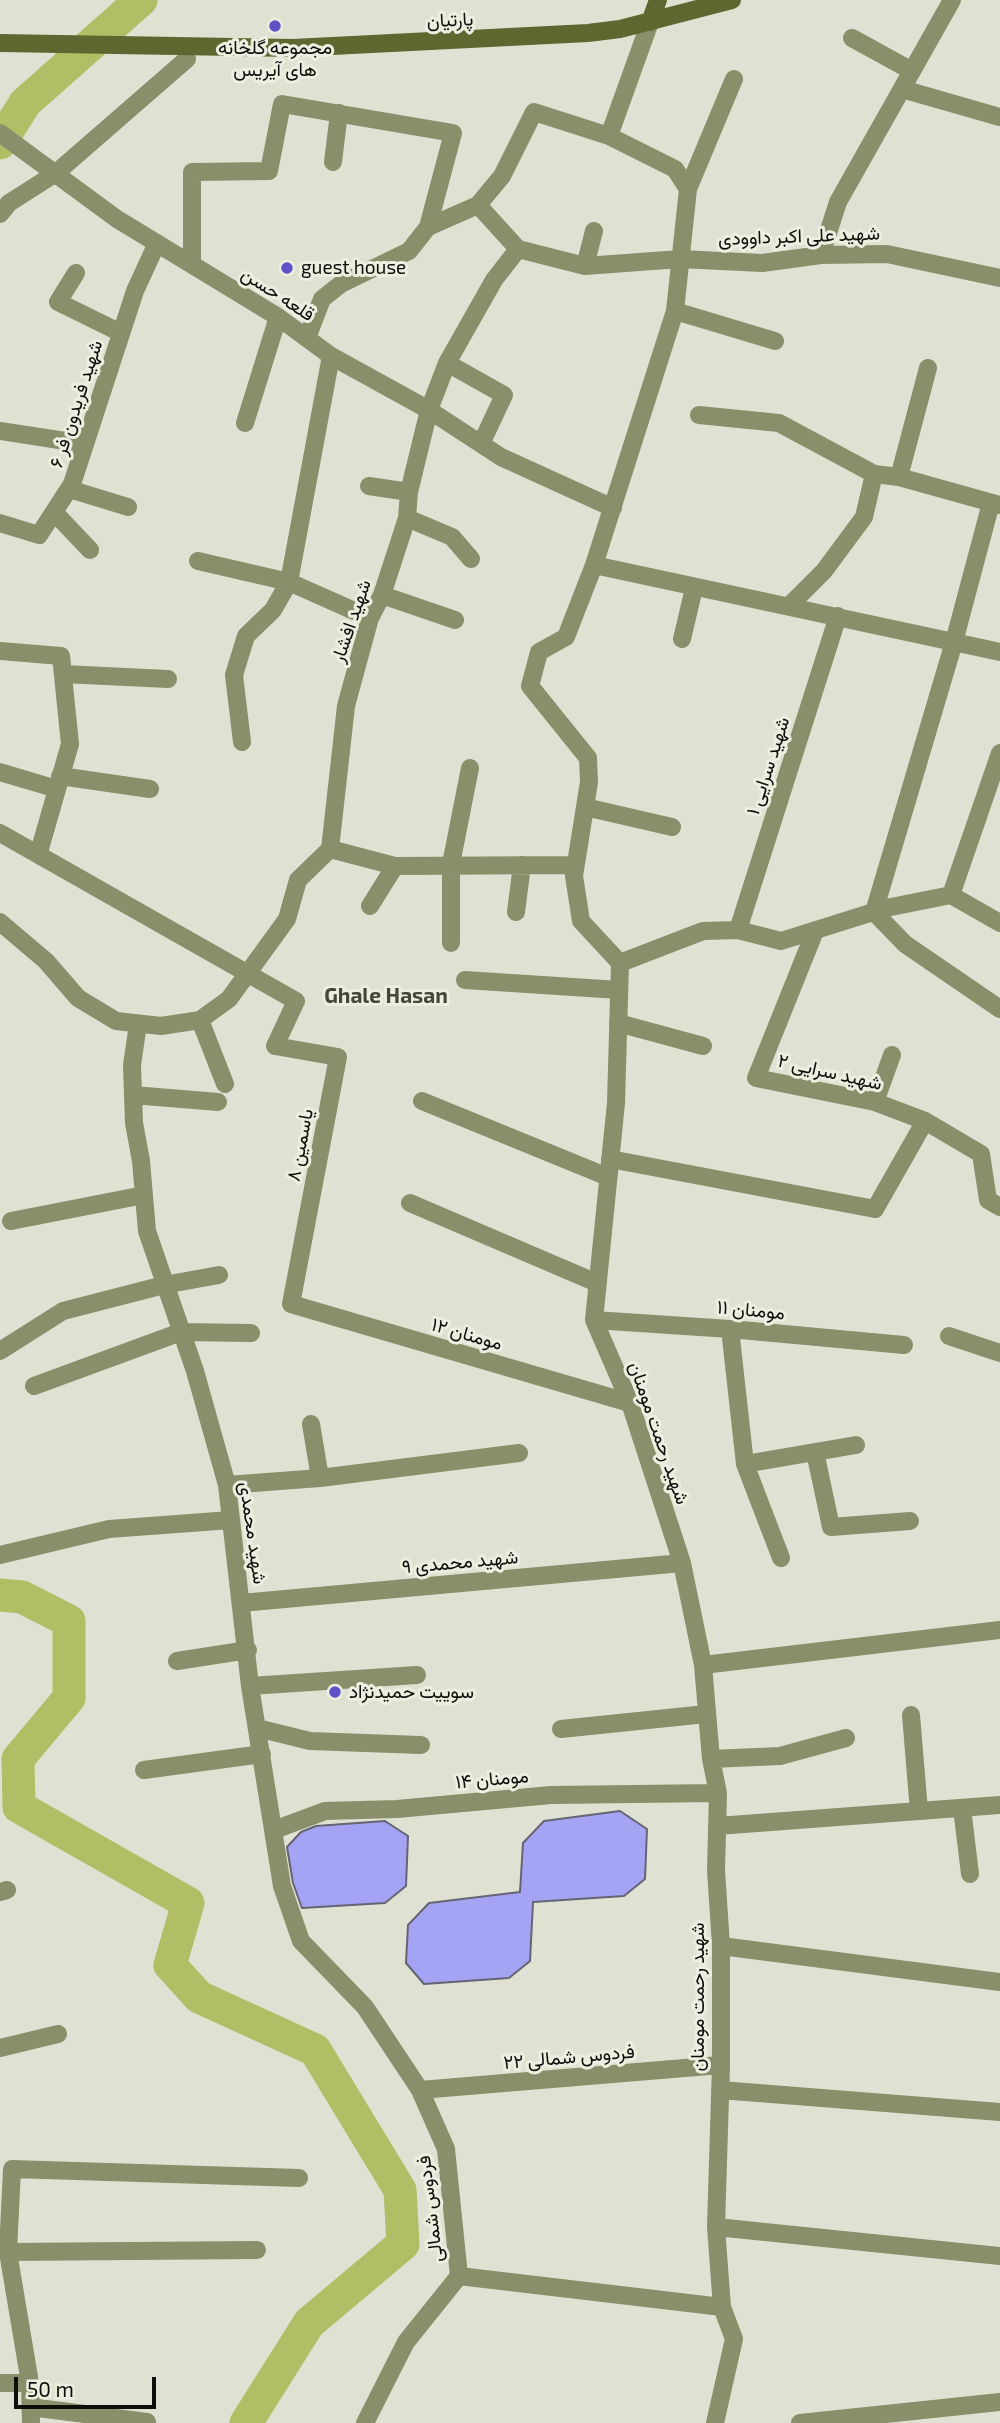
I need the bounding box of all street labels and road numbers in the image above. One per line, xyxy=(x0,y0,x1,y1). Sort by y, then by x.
street label: پارتیان xyxy=(426,7,474,33)
street label: شهید علی اکبر داوودی xyxy=(718,222,880,250)
street label: قلعه حسن xyxy=(237,262,319,326)
street label: شهید فریدون فر ۶ xyxy=(45,337,107,471)
street label: شهید افشار xyxy=(326,576,376,666)
street label: شهید سرایی ۱ xyxy=(741,714,795,818)
street label: شهید سرایی ۲ xyxy=(776,1049,884,1095)
street label: یاسمین ۸ xyxy=(282,1107,318,1183)
street label: مومنان ۱۱ xyxy=(716,1296,786,1324)
street label: مومنان ۱۲ xyxy=(429,1313,505,1355)
street label: شهید رحمت مومنان xyxy=(624,1359,694,1507)
street label: شهید محمدی xyxy=(235,1480,271,1586)
street label: ۹ شهید محمدی xyxy=(401,1546,519,1578)
street label: مومنان ۱۴ xyxy=(454,1764,530,1794)
street label: شهید رحمت مومنان xyxy=(687,1922,709,2072)
street label: فردوس شمالی ۲۲ xyxy=(502,2040,636,2074)
street label: فردوس شمالی xyxy=(412,2154,448,2264)

